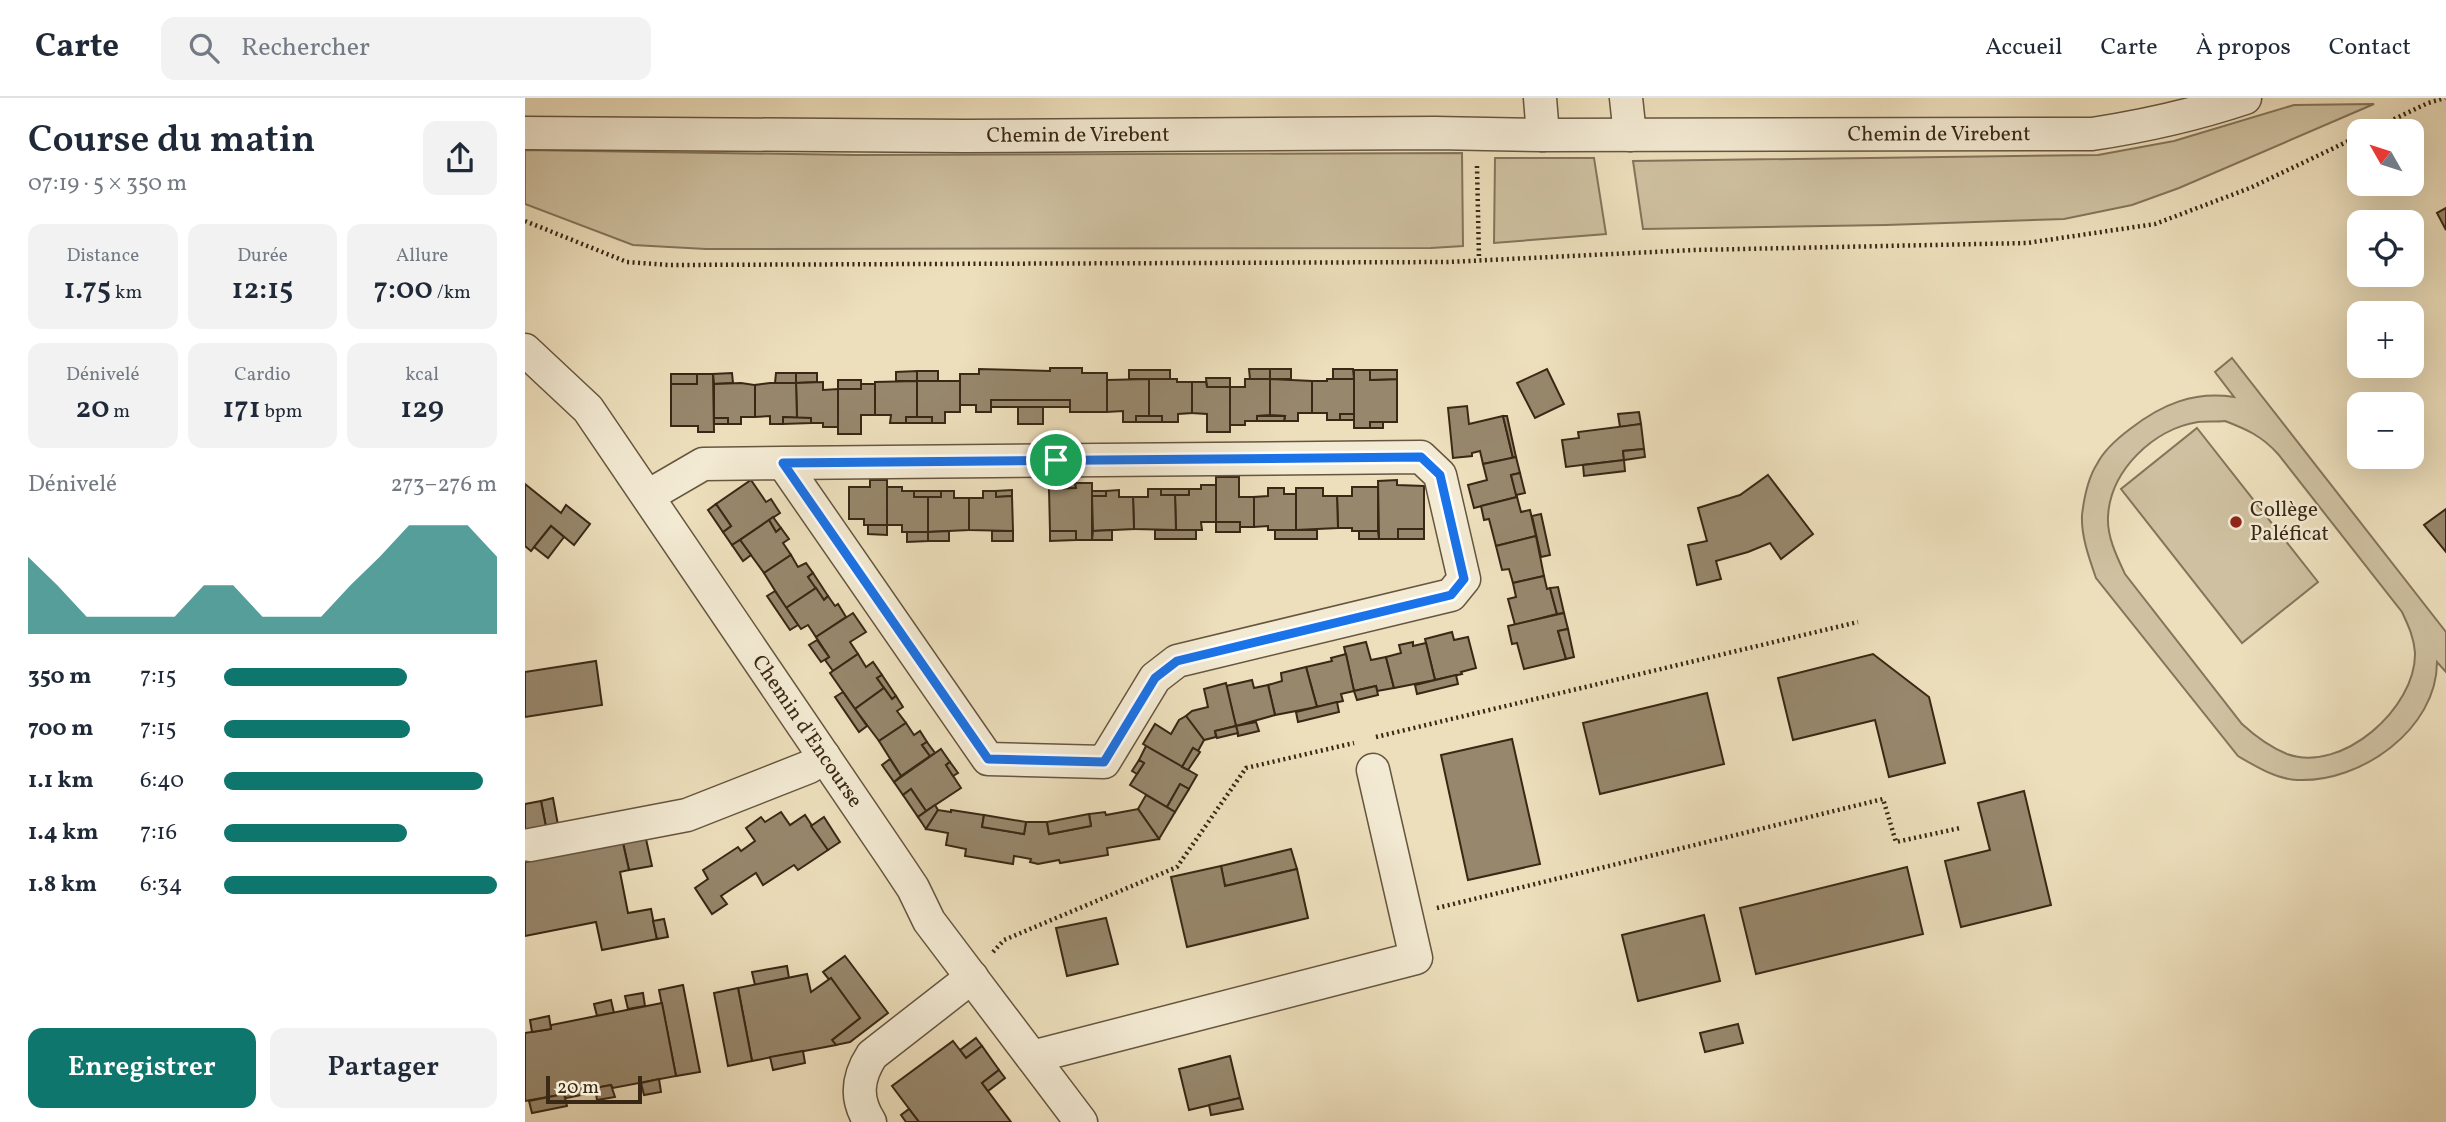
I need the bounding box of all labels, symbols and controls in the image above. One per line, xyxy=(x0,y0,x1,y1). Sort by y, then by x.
search box xyxy=(161,17,651,80)
text: Carte xyxy=(35,25,119,71)
icon: search xyxy=(185,29,223,67)
text: Rechercher xyxy=(241,30,370,66)
text: Accueil xyxy=(1985,31,2062,65)
text: Carte xyxy=(2100,31,2158,65)
text: À propos xyxy=(2196,31,2291,65)
text: Contact xyxy=(2329,31,2411,65)
text: Course du matin xyxy=(28,115,315,168)
north arrow xyxy=(2347,119,2424,196)
map controls xyxy=(2347,119,2424,469)
street label: Chemin de Virebent xyxy=(986,120,1170,150)
street label: Chemin de Virebent xyxy=(1847,120,2031,149)
button: share xyxy=(423,121,497,195)
text: 07:19 · 5 × 350 m xyxy=(28,168,187,200)
button: locate xyxy=(2347,210,2424,287)
text: Distance xyxy=(66,243,139,269)
text: Durée xyxy=(237,243,288,269)
text: Allure xyxy=(396,243,448,269)
text: 1.75 xyxy=(63,269,111,311)
text: 12:15 xyxy=(232,269,293,311)
text: 7:00 xyxy=(374,269,433,311)
text: km xyxy=(111,280,142,306)
text: /km xyxy=(433,280,471,306)
button: + xyxy=(2347,301,2424,378)
text: Dénivelé xyxy=(66,362,140,388)
text: Cardio xyxy=(234,362,291,388)
text: kcal xyxy=(405,362,439,388)
text: 20 xyxy=(76,388,109,430)
text: 171 xyxy=(222,388,261,430)
text: 129 xyxy=(400,388,444,430)
button: − xyxy=(2347,392,2424,469)
text: m xyxy=(109,399,130,425)
text: bpm xyxy=(261,399,303,425)
pin xyxy=(1026,430,1086,490)
icon: arrive xyxy=(1037,441,1075,479)
text: Dénivelé xyxy=(28,469,117,501)
text: 273–276 m xyxy=(390,469,497,501)
place label: Collège Paléficat xyxy=(2250,496,2329,549)
marker: Collège Paléficat xyxy=(2228,514,2244,530)
street label: Chemin d'Encourse xyxy=(745,649,869,814)
text: 350 m xyxy=(28,661,92,693)
text: 7:15 xyxy=(140,661,177,693)
text: 700 m xyxy=(28,713,94,745)
text: 7:15 xyxy=(140,713,177,745)
text: 1.1 km xyxy=(28,765,94,797)
text: 6:40 xyxy=(140,765,184,797)
text: 1.4 km xyxy=(28,817,99,849)
text: 7:16 xyxy=(140,817,177,849)
text: 1.8 km xyxy=(28,869,97,901)
text: 6:34 xyxy=(140,869,183,901)
button: Enregistrer xyxy=(28,1028,256,1108)
button: Partager xyxy=(270,1028,497,1108)
scale bar xyxy=(546,1073,642,1105)
text: 20 m xyxy=(557,1075,599,1101)

